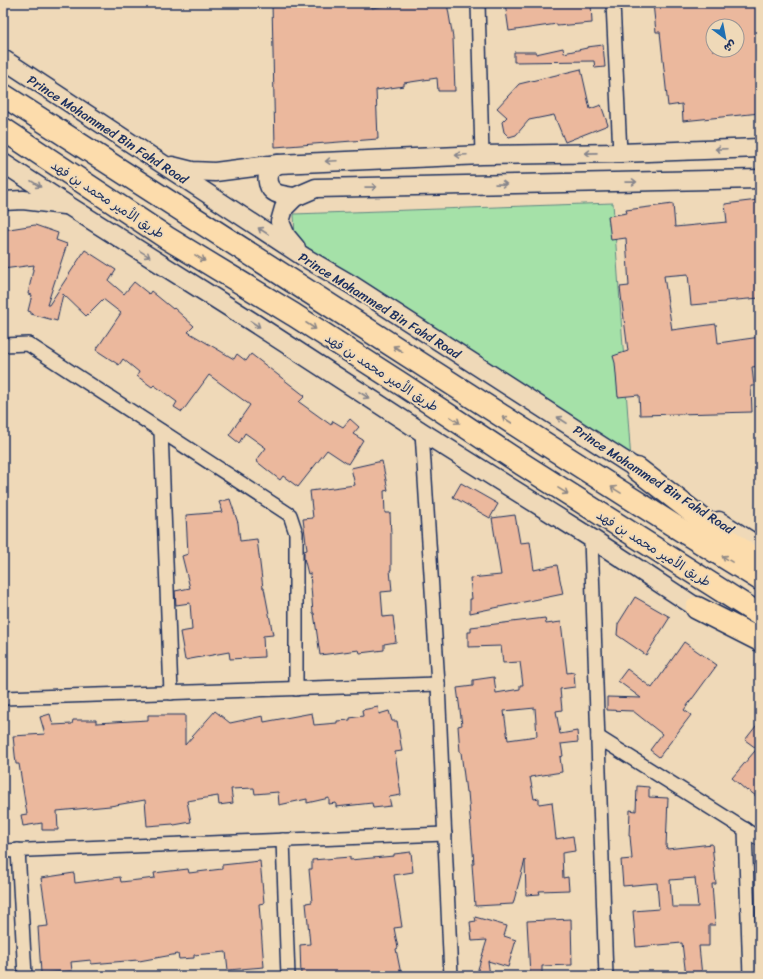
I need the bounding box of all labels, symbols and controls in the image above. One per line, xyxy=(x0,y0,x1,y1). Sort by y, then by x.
north arrow xyxy=(705,18,745,58)
text: ش xyxy=(720,35,740,57)
street label: Prince Mohammed Bin Fahd Road xyxy=(23,69,194,191)
one-way arrow xyxy=(715,145,728,153)
one-way arrow xyxy=(585,149,598,157)
one-way arrow xyxy=(455,152,468,159)
street label: طريق الأمير محمد بن فهد xyxy=(46,154,169,245)
one-way arrow xyxy=(325,158,338,165)
one-way arrow xyxy=(624,178,637,186)
one-way arrow xyxy=(30,180,41,188)
one-way arrow xyxy=(494,180,507,188)
one-way arrow xyxy=(364,183,377,191)
one-way arrow xyxy=(258,226,269,235)
street label: Prince Mohammed Bin Fahd Road xyxy=(294,246,467,366)
one-way arrow xyxy=(139,250,150,258)
one-way arrow xyxy=(194,254,206,262)
one-way arrow xyxy=(249,320,260,328)
one-way arrow xyxy=(305,322,317,330)
street label: طريق الأمير محمد بن فهد xyxy=(320,327,443,418)
one-way arrow xyxy=(392,345,404,353)
one-way arrow xyxy=(358,391,369,399)
one-way arrow xyxy=(449,416,461,424)
one-way arrow xyxy=(502,416,513,424)
one-way arrow xyxy=(556,416,568,424)
street label: Prince Mohammed Bin Fahd Road xyxy=(569,419,740,541)
one-way arrow xyxy=(611,486,622,495)
one-way arrow xyxy=(558,487,569,495)
street label: طريق الأمير محمد بن فهد xyxy=(592,504,716,593)
one-way arrow xyxy=(722,555,733,563)

